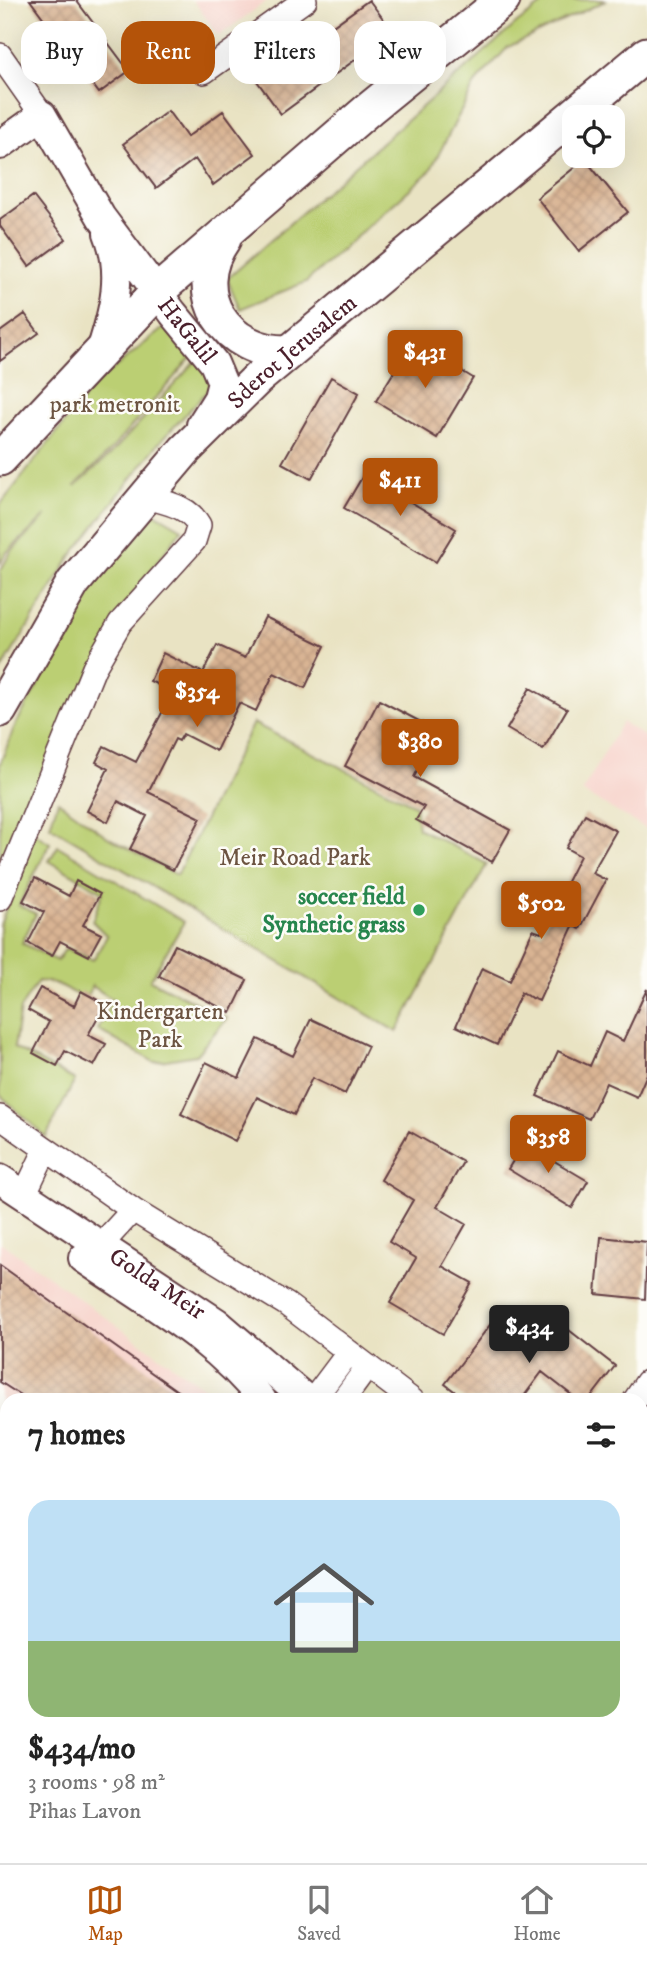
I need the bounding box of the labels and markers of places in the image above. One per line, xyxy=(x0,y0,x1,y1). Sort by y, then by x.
pin: $431 xyxy=(384,330,466,390)
pin: $411 xyxy=(359,458,441,518)
pin: $354 xyxy=(156,670,238,729)
pin: $380 xyxy=(379,720,461,779)
pin: $502 xyxy=(500,881,582,941)
place label: soccer field Synthetic grass xyxy=(263,882,406,940)
marker: soccer field Synthetic grass xyxy=(411,902,427,918)
pin: $358 xyxy=(507,1116,589,1175)
pin: $434 xyxy=(488,1306,570,1365)

